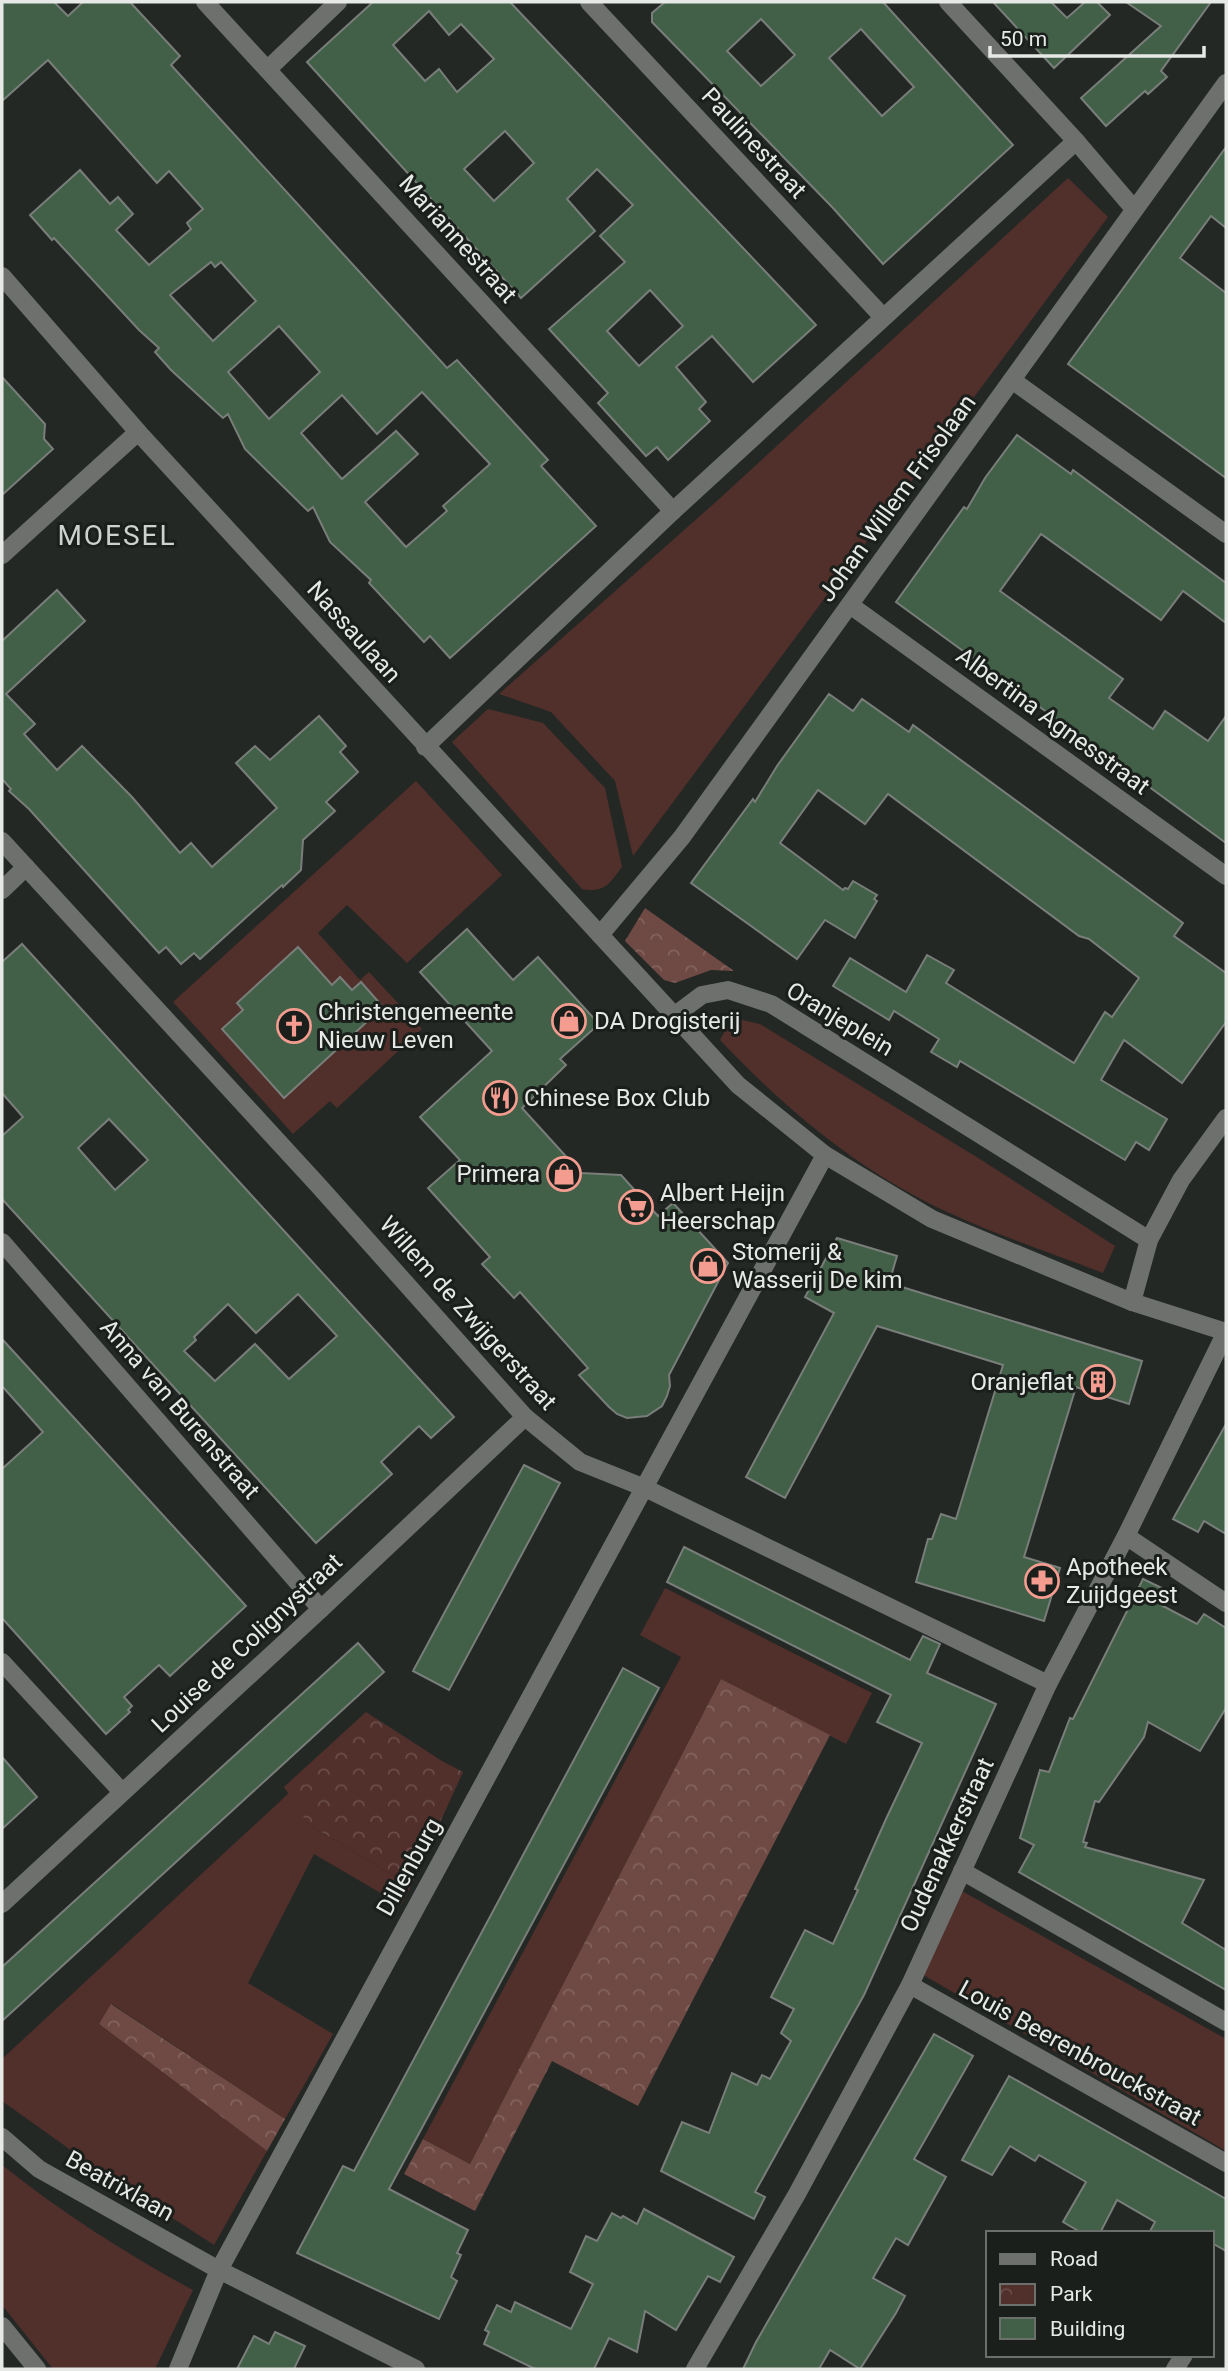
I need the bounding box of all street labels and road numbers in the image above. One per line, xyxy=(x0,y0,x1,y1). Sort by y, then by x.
street label: Paulinestraat xyxy=(696,82,812,204)
street label: Mariannestraat xyxy=(393,169,523,309)
street label: Johan Willem Frisolaan xyxy=(812,389,982,607)
street label: Nassaulaan xyxy=(301,576,407,688)
street label: Albertina Agnesstraat xyxy=(951,642,1155,801)
street label: Oranjeplein xyxy=(781,976,899,1062)
street label: Willem de Zwijgerstraat xyxy=(374,1211,562,1416)
street label: Anna van Burenstraat xyxy=(94,1313,266,1505)
street label: Louise de Colignystraat xyxy=(146,1547,348,1738)
street label: Oudenakkerstraat xyxy=(894,1753,1000,1937)
street label: Dillenburg xyxy=(371,1813,447,1921)
street label: Louis Beerenbrouckstraat xyxy=(954,1975,1206,2132)
street label: Beatrixlaan xyxy=(61,2145,179,2227)

